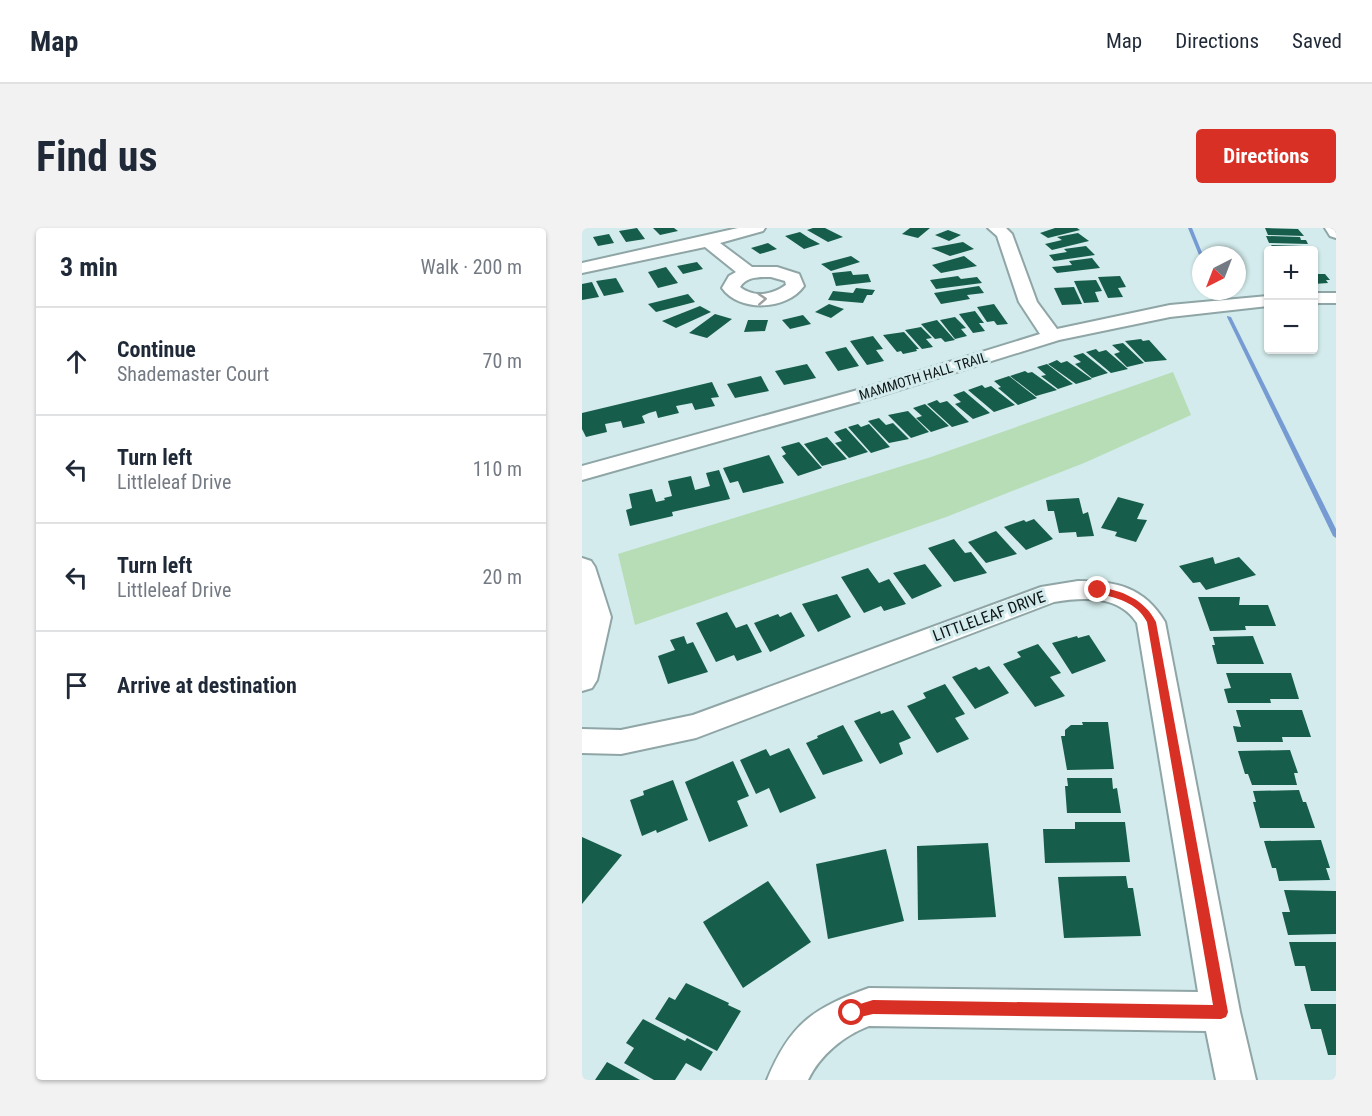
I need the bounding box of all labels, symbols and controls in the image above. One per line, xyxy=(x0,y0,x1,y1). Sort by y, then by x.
text: Map xyxy=(30,25,78,58)
text: Map xyxy=(1106,29,1142,53)
text: Directions xyxy=(1175,29,1259,53)
text: Saved xyxy=(1292,29,1342,53)
button: Directions xyxy=(1196,129,1336,183)
text: Find us xyxy=(36,132,157,181)
north arrow xyxy=(1192,246,1246,300)
map controls xyxy=(1264,246,1318,354)
button: + xyxy=(1264,246,1318,300)
text: 3 min xyxy=(60,252,118,282)
text: Walk · 200 m xyxy=(421,255,522,279)
one-way arrow xyxy=(758,292,767,305)
button: − xyxy=(1264,300,1318,354)
text: Continue xyxy=(117,337,196,362)
icon: ahead xyxy=(60,345,93,378)
text: 70 m xyxy=(483,349,522,373)
street label: MAMMOTH HALL TRAIL xyxy=(857,349,989,403)
text: Shademaster Court xyxy=(117,362,269,386)
text: Turn left xyxy=(117,445,192,470)
icon: left xyxy=(60,453,93,486)
text: 110 m xyxy=(473,457,522,481)
text: Littleleaf Drive xyxy=(117,470,231,494)
text: Turn left xyxy=(117,553,192,578)
icon: left xyxy=(60,561,93,594)
text: 20 m xyxy=(483,565,522,589)
route end xyxy=(1084,576,1110,602)
text: Littleleaf Drive xyxy=(117,578,231,602)
street label: LITTLELEAF DRIVE xyxy=(930,587,1048,645)
icon: arrive xyxy=(60,669,93,702)
text: Arrive at destination xyxy=(117,673,297,698)
route start xyxy=(838,999,864,1025)

